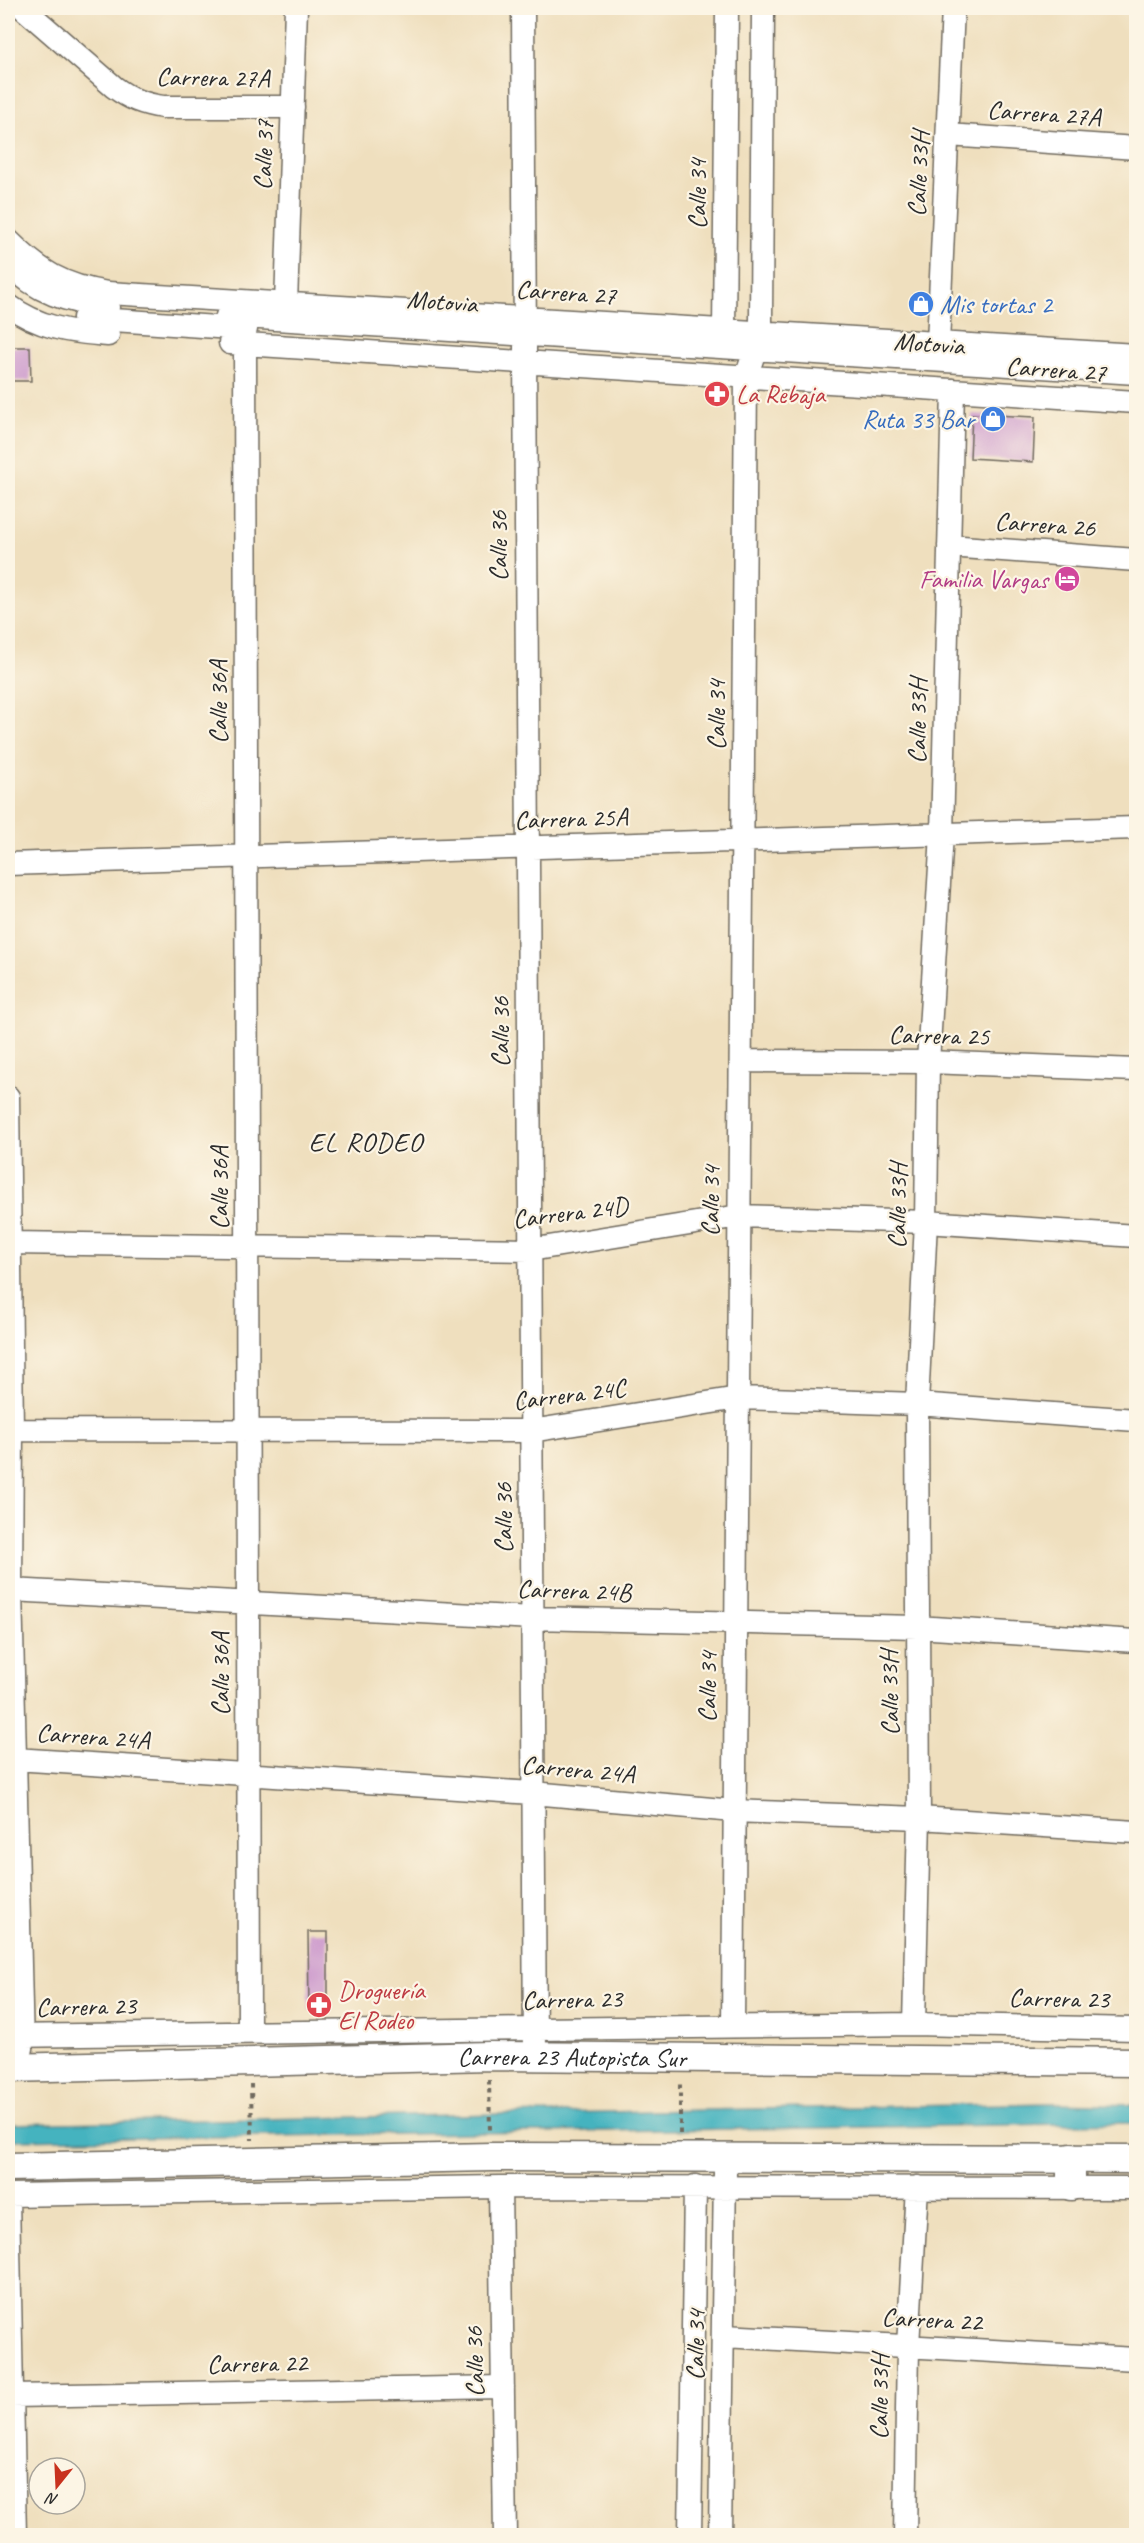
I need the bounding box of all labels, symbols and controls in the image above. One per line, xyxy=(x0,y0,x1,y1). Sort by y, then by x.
street label: Carrera 27A xyxy=(156,60,272,95)
street label: Carrera 27A xyxy=(986,93,1104,134)
street label: Calle 37 xyxy=(246,118,281,191)
street label: Calle 33H xyxy=(900,126,937,217)
street label: Calle 34 xyxy=(681,156,714,229)
street label: Carrera 27 xyxy=(515,273,619,313)
street label: Motovia xyxy=(406,283,480,321)
place label: Mis tortas 2 xyxy=(940,288,1055,321)
shop icon: Mis tortas 2 xyxy=(906,289,936,319)
street label: Motovia xyxy=(893,325,967,363)
street label: Carrera 27 xyxy=(1005,350,1109,390)
place label: La Rebaja xyxy=(736,378,826,411)
pharmacy icon: La Rebaja xyxy=(702,379,732,409)
place label: Ruta 33 Bar xyxy=(862,403,977,436)
shop icon: Ruta 33 Bar xyxy=(978,404,1008,434)
street label: Carrera 26 xyxy=(994,505,1098,545)
street label: Calle 36 xyxy=(482,509,515,581)
place label: Familia Vargas xyxy=(919,563,1050,596)
hotel icon: Familia Vargas xyxy=(1052,564,1082,594)
street label: Calle 36A xyxy=(202,658,235,744)
street label: Calle 33H xyxy=(900,674,935,764)
street label: Calle 34 xyxy=(700,677,733,750)
street label: Carrera 25A xyxy=(514,800,630,837)
street label: Calle 36 xyxy=(484,995,517,1067)
street label: Carrera 25 xyxy=(888,1018,991,1053)
district label: EL RODEO xyxy=(309,1125,424,1159)
street label: Calle 36A xyxy=(203,1144,236,1230)
street label: Calle 33H xyxy=(880,1159,915,1249)
street label: Calle 34 xyxy=(693,1163,728,1237)
street label: Carrera 24D xyxy=(511,1189,631,1236)
street label: Carrera 24C xyxy=(511,1371,630,1418)
street label: Calle 36 xyxy=(487,1481,520,1553)
street label: Carrera 24B xyxy=(516,1572,633,1609)
street label: Calle 36A xyxy=(204,1630,237,1716)
street label: Calle 33H xyxy=(872,1646,907,1736)
street label: Calle 34 xyxy=(690,1649,725,1723)
street label: Carrera 24A xyxy=(35,1716,153,1757)
street label: Carrera 24A xyxy=(520,1748,638,1791)
place label: Droguería El Rodeo xyxy=(338,1974,426,2037)
street label: Carrera 23 xyxy=(1008,1981,1112,2016)
street label: Carrera 23 xyxy=(521,1982,625,2017)
street label: Carrera 23 xyxy=(35,1989,139,2024)
pharmacy icon: Droguería El Rodeo xyxy=(304,1990,334,2020)
street label: Carrera 23 Autopista Sur xyxy=(457,2040,688,2075)
street label: Carrera 22 xyxy=(881,2300,985,2339)
street label: Calle 34 xyxy=(678,2307,713,2381)
street label: Calle 36 xyxy=(457,2325,492,2398)
street label: Carrera 22 xyxy=(206,2346,310,2381)
street label: Calle 33H xyxy=(862,2350,897,2440)
north arrow xyxy=(27,2456,87,2516)
text: N xyxy=(42,2487,60,2510)

